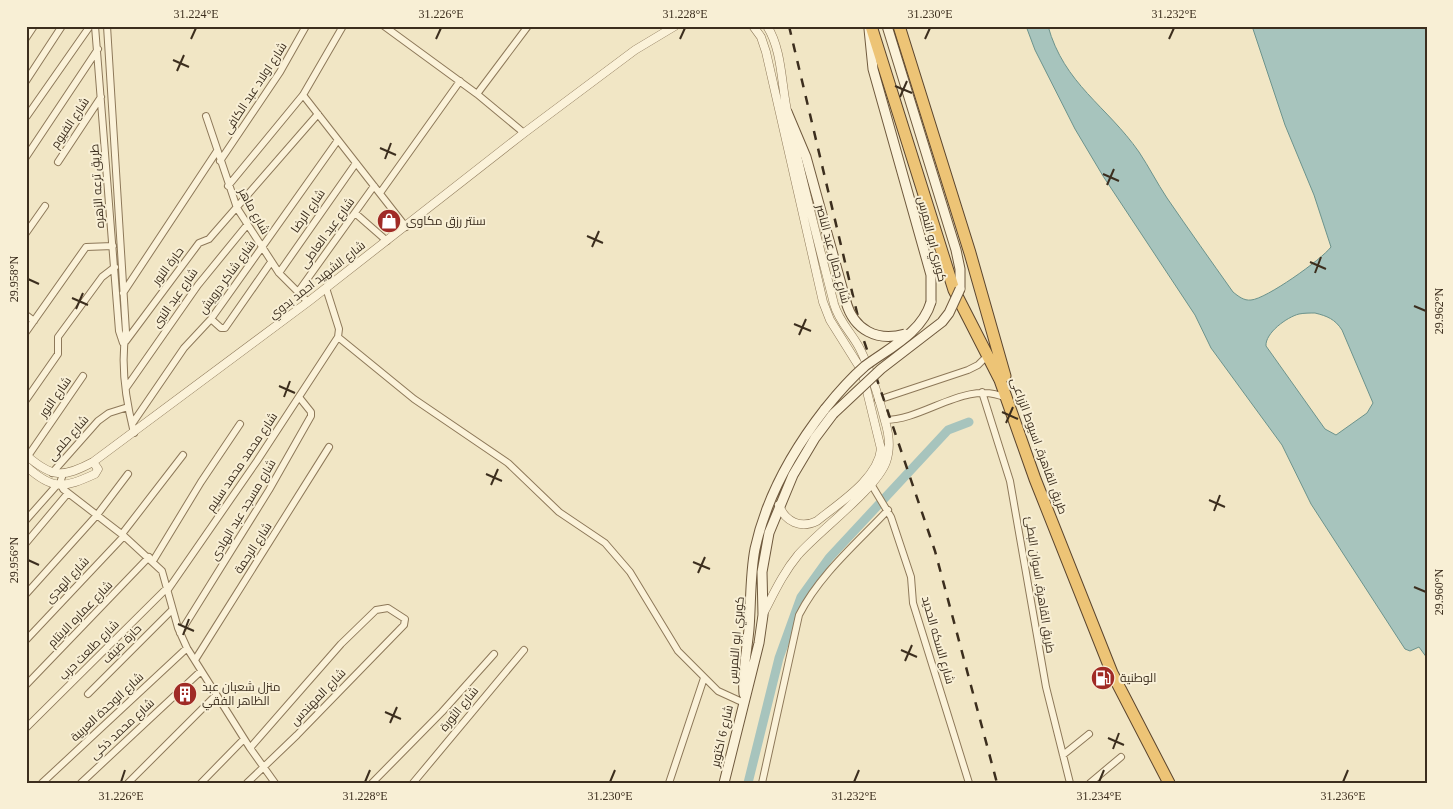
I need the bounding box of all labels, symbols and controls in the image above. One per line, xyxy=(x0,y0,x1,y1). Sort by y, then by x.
text: 31.224°E xyxy=(173,7,219,21)
text: 31.226°E xyxy=(418,7,464,21)
text: 31.228°E xyxy=(662,7,708,21)
text: 31.230°E xyxy=(907,7,953,21)
text: 31.232°E xyxy=(1151,7,1197,21)
street label: شارع اولاد عبد الكافى xyxy=(220,40,291,137)
street label: شارع الفيوم xyxy=(48,95,93,152)
street label: طريق ترعه الزهره xyxy=(87,143,107,229)
street label: شارع ماهر xyxy=(234,185,272,237)
street label: شارع الرضا xyxy=(288,187,329,236)
street label: شارع عبد العاطى xyxy=(297,195,358,271)
street label: كوبري ابو النمرس xyxy=(912,195,949,284)
street label: شارع جمال عبد الناصر xyxy=(812,202,853,306)
shop icon: سنتر رزق مكاوى xyxy=(376,208,402,234)
place label: سنتر رزق مكاوى xyxy=(406,214,486,228)
street label: شارع شاكر درويش xyxy=(196,237,259,317)
street label: شارع الشهيد احمد بدوي xyxy=(266,238,370,324)
street label: حارة النور xyxy=(149,244,187,288)
text: 29.958°N xyxy=(7,255,21,302)
street label: شارع عبد النبى xyxy=(149,265,202,331)
text: 29.962°N xyxy=(1432,287,1446,334)
street label: شارع النور xyxy=(35,374,75,421)
street label: طريق القاهرة, اسيوط الزراعى xyxy=(1008,376,1070,516)
street label: شارع محمد محمد سليم xyxy=(204,410,281,515)
street label: شارع حلمى xyxy=(45,412,92,464)
street label: شارع مسجد عبد الهادى xyxy=(207,457,280,564)
street label: طريق القاهرة, اسوان البطئ xyxy=(1022,516,1058,654)
street label: شارع الرحمة xyxy=(231,520,276,577)
text: 29.956°N xyxy=(7,536,21,583)
street label: شارع الهدى xyxy=(42,554,93,607)
text: 29.960°N xyxy=(1432,568,1446,615)
street label: شارع عماره الايتام xyxy=(45,578,116,651)
street label: شارع السكه الحديد xyxy=(918,594,957,686)
street label: كوبري ابو النمرس xyxy=(725,596,750,685)
street label: شارع طلعت حرب xyxy=(56,617,123,684)
street label: حارة ضيف xyxy=(100,622,144,666)
fuel station icon: الوطنية xyxy=(1090,665,1116,691)
street label: شارع المهندس xyxy=(288,666,349,729)
street label: شارع الوحدة العربية xyxy=(68,670,147,745)
place label: الوطنية xyxy=(1120,671,1156,685)
place label: منزل شعبان عبد الظاهر الفقي xyxy=(202,680,281,711)
building icon: منزل شعبان عبد الظاهر الفقي xyxy=(172,681,198,707)
street label: شارع الثورة xyxy=(437,684,482,735)
street label: شارع محمد ذكى xyxy=(87,696,158,763)
street label: شارع 6 اكتوبر xyxy=(708,704,737,770)
text: 31.226°E xyxy=(98,789,144,803)
text: 31.228°E xyxy=(342,789,388,803)
text: 31.230°E xyxy=(587,789,633,803)
text: 31.232°E xyxy=(831,789,877,803)
text: 31.234°E xyxy=(1076,789,1122,803)
text: 31.236°E xyxy=(1320,789,1366,803)

